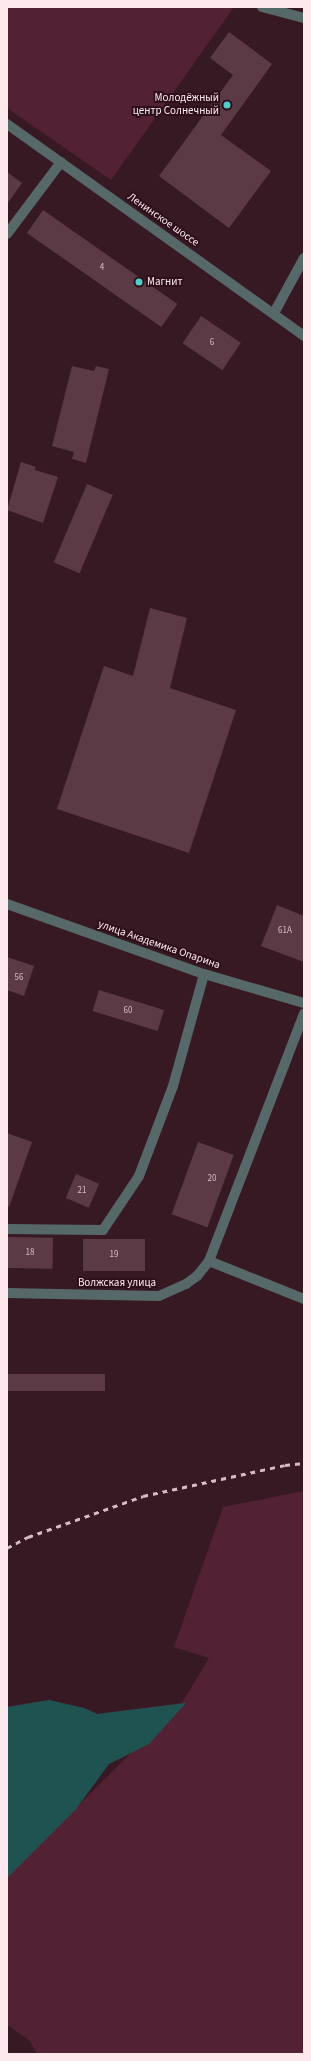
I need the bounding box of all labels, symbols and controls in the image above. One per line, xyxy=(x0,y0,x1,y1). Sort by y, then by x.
place label: Молодёжный центр Солнечный xyxy=(133,92,219,118)
marker: Молодёжный центр Солнечный xyxy=(222,100,232,110)
street label: Ленинское шоссе xyxy=(125,190,201,250)
house number: 4 xyxy=(100,263,104,273)
place label: Магнит xyxy=(147,275,183,289)
marker: Магнит xyxy=(134,277,144,287)
house number: 6 xyxy=(210,338,214,348)
street label: улица Академика Опарина xyxy=(96,918,222,972)
house number: 61А xyxy=(278,926,292,936)
house number: 56 xyxy=(15,973,23,983)
house number: 60 xyxy=(124,1006,132,1016)
house number: 20 xyxy=(208,1174,216,1184)
house number: 21 xyxy=(78,1186,86,1196)
house number: 18 xyxy=(26,1248,34,1258)
house number: 19 xyxy=(110,1250,118,1260)
street label: Волжская улица xyxy=(78,1276,156,1290)

